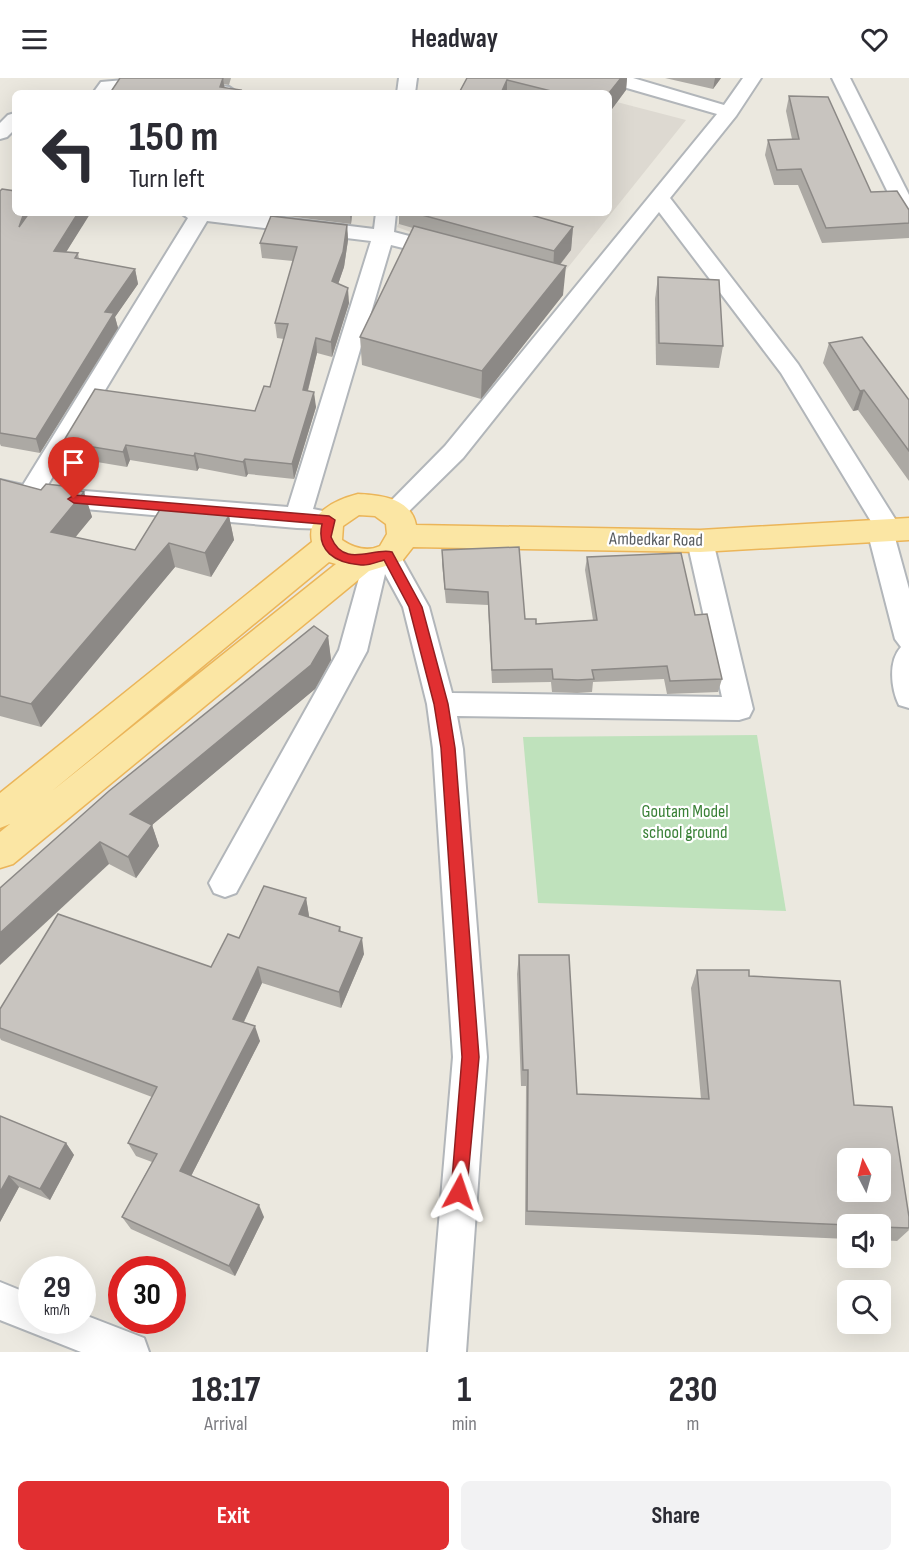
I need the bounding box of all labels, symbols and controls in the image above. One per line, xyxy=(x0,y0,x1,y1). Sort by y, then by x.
icon: menu xyxy=(18,23,51,56)
text: Headway xyxy=(411,23,498,55)
icon: heart xyxy=(858,23,891,56)
text: 150 m xyxy=(129,112,218,163)
icon: left xyxy=(30,114,108,192)
text: Turn left xyxy=(129,163,205,195)
pin xyxy=(48,437,99,499)
icon: arrive xyxy=(57,446,90,479)
street label: Ambedkar Road xyxy=(608,528,703,551)
park label: Goutam Model school ground xyxy=(641,801,729,843)
north arrow xyxy=(837,1148,891,1202)
map controls xyxy=(837,1148,891,1334)
position arrow xyxy=(427,1160,491,1224)
button: sound xyxy=(837,1214,891,1268)
speed limit sign: 30 xyxy=(108,1256,186,1334)
text: 29 xyxy=(43,1270,71,1306)
button: search xyxy=(837,1280,891,1334)
text: km/h xyxy=(44,1301,70,1320)
text: 18:17 xyxy=(192,1369,260,1412)
text: 1 xyxy=(457,1369,471,1412)
text: 230 xyxy=(668,1369,717,1412)
text: Arrival xyxy=(204,1412,247,1436)
text: min xyxy=(452,1412,477,1436)
text: m xyxy=(686,1412,699,1436)
button: Exit xyxy=(18,1481,449,1550)
button: Share xyxy=(461,1481,891,1550)

